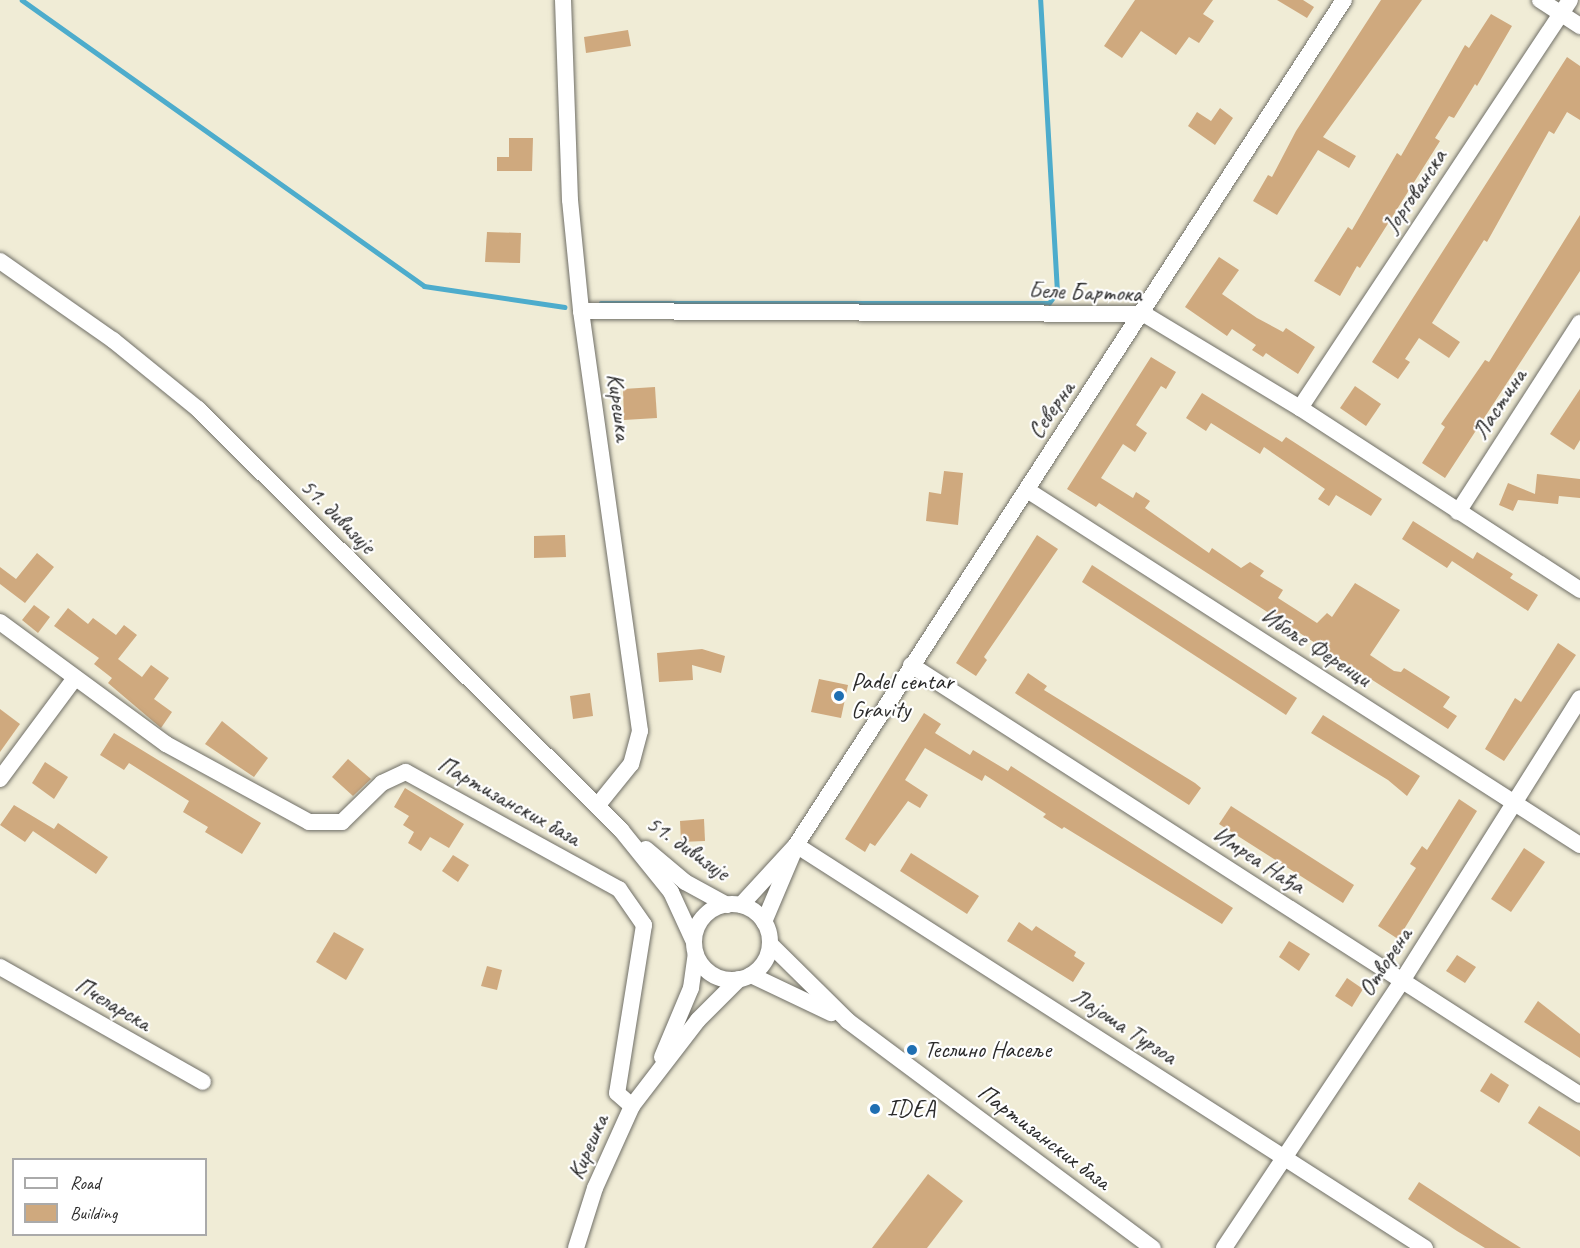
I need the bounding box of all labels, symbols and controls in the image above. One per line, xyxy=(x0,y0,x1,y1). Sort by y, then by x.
street label: Јоргованска xyxy=(1377,144,1453,238)
street label: Беле Бартока xyxy=(1027,276,1143,308)
street label: Ластина xyxy=(1466,363,1532,445)
street label: Кирешка xyxy=(600,371,638,443)
street label: Северна xyxy=(1021,376,1081,444)
street label: 51. дивизије xyxy=(294,472,382,560)
street label: Ибоље Ференци xyxy=(1256,601,1376,693)
place label: Padel centar Gravity xyxy=(851,668,952,724)
marker: Padel centar Gravity xyxy=(832,689,846,703)
street label: Партизанских база xyxy=(432,749,586,853)
street label: 51. дивизије xyxy=(641,809,735,887)
street label: Имреа Нађа xyxy=(1207,819,1311,901)
street label: Отворена xyxy=(1352,922,1418,1002)
street label: Пчеларска xyxy=(70,971,156,1037)
street label: Лајоша Турзоа xyxy=(1066,982,1182,1070)
place label: Теслино Насеље xyxy=(924,1036,1051,1064)
marker: Теслино Насеље xyxy=(905,1043,919,1057)
street label: Партизанских база xyxy=(971,1077,1117,1197)
place label: IDEA xyxy=(887,1095,936,1123)
marker: IDEA xyxy=(868,1102,882,1116)
street label: Кирешка xyxy=(562,1110,614,1184)
legend xyxy=(12,1158,207,1236)
text: Road xyxy=(70,1172,100,1194)
text: Building xyxy=(70,1202,117,1224)

